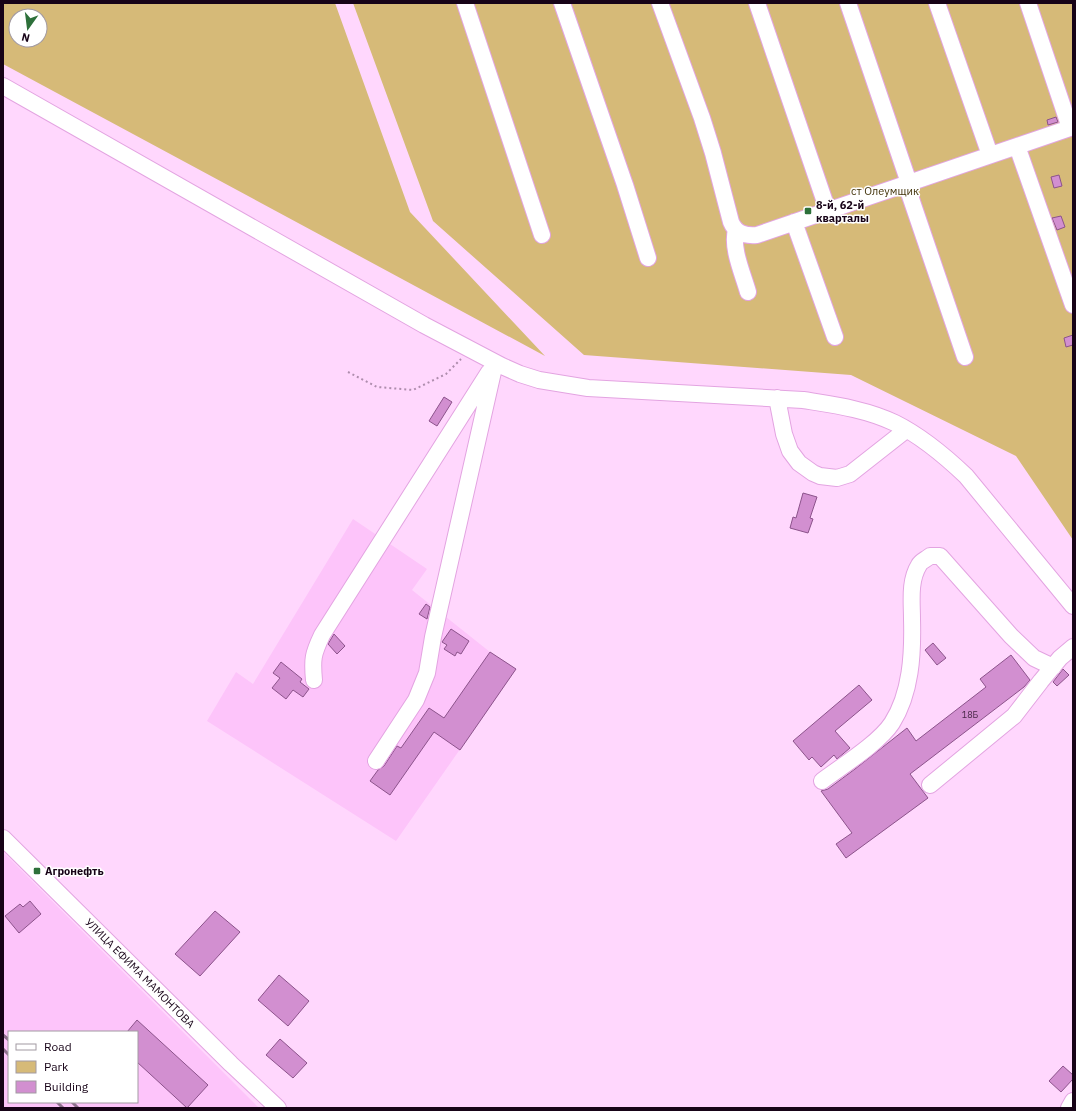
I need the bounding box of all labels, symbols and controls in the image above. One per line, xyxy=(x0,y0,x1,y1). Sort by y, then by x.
north arrow xyxy=(8,8,48,48)
text: N xyxy=(20,30,31,45)
park label: ст Олеумщик xyxy=(851,184,919,198)
place label: 8-й, 62-й кварталы xyxy=(816,198,869,225)
marker: 8-й, 62-й кварталы xyxy=(803,206,813,216)
house number: 18Б xyxy=(962,709,979,720)
place label: Агронефть xyxy=(45,864,104,878)
marker: Агронефть xyxy=(32,866,42,876)
street label: УЛИЦА ЕФИМА МАМОНТОВА xyxy=(82,915,198,1031)
legend xyxy=(8,1031,138,1103)
text: Road xyxy=(44,1039,72,1054)
text: Park xyxy=(44,1059,69,1074)
text: Building xyxy=(44,1079,89,1094)

